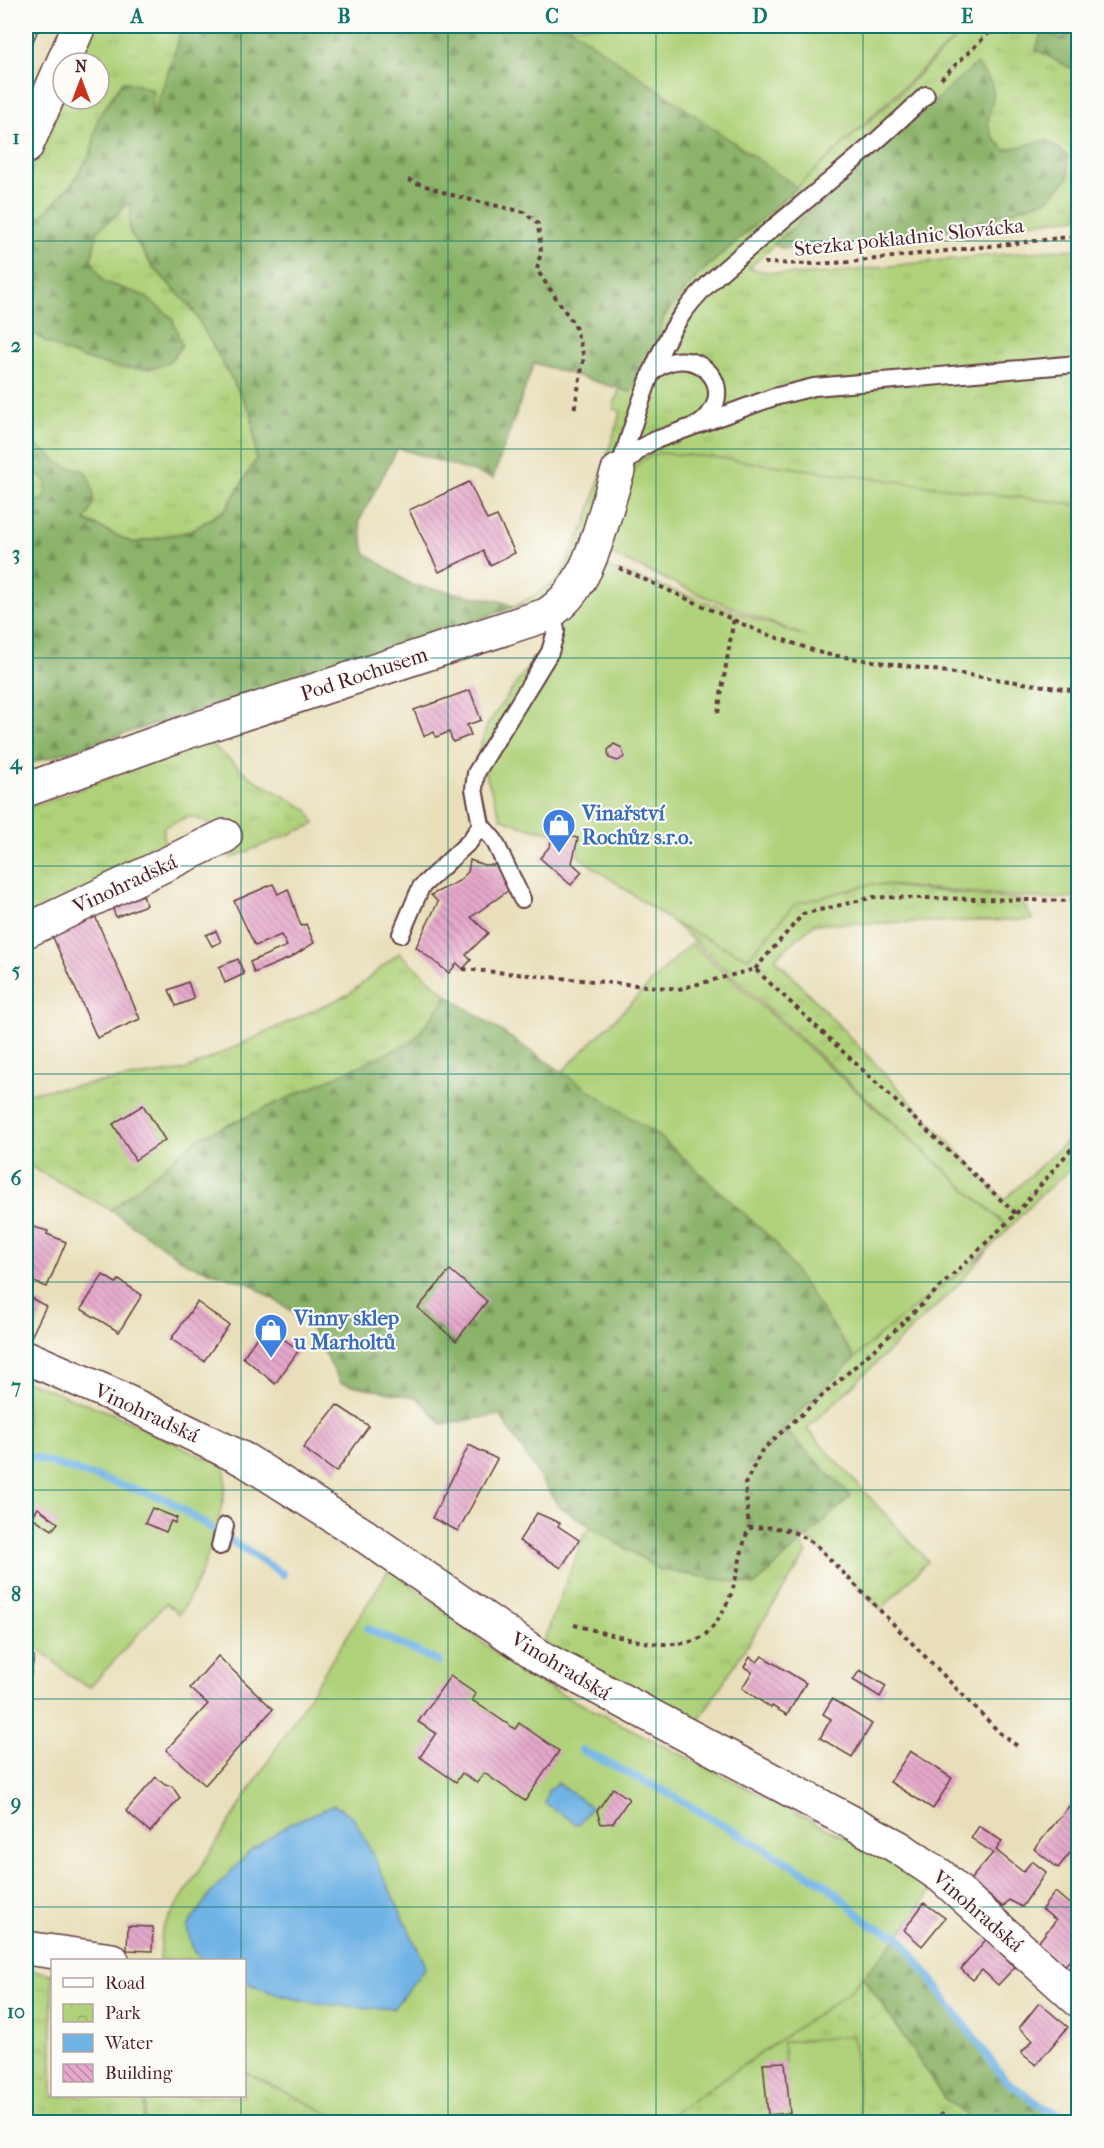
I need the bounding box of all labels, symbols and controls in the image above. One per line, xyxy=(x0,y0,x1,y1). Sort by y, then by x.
text: A xyxy=(129,5,145,28)
text: B xyxy=(337,5,351,28)
text: C xyxy=(545,5,559,28)
text: D xyxy=(752,5,768,28)
text: E xyxy=(961,5,973,28)
north arrow xyxy=(51,51,111,111)
text: N xyxy=(75,57,88,76)
text: 1 xyxy=(12,126,20,149)
street label: Stezka pokladnic Slovácka xyxy=(793,213,1025,261)
text: 2 xyxy=(11,334,21,357)
text: 3 xyxy=(12,542,20,565)
street label: Pod Rochusem xyxy=(297,642,431,706)
text: 4 xyxy=(9,751,23,775)
place label: Vinařství Rochůz s.r.o. xyxy=(581,801,693,849)
shop icon: Vinařství Rochůz s.r.o. xyxy=(541,807,577,854)
street label: Vinohradská xyxy=(68,849,181,919)
text: 5 xyxy=(12,959,21,982)
text: 6 xyxy=(11,1167,23,1190)
place label: Vinny sklep u Marholtů xyxy=(293,1306,400,1354)
shop icon: Vinny sklep u Marholtů xyxy=(253,1312,289,1359)
text: 7 xyxy=(10,1375,21,1398)
street label: Vinohradská xyxy=(90,1378,203,1448)
text: 8 xyxy=(11,1583,21,1606)
street label: Vinohradská xyxy=(506,1626,616,1705)
text: 9 xyxy=(10,1792,21,1815)
street label: Vinohradská xyxy=(927,1864,1029,1957)
legend xyxy=(51,1959,246,2097)
text: Road xyxy=(105,1973,145,1994)
text: 10 xyxy=(7,2000,25,2023)
text: Park xyxy=(105,2003,142,2024)
text: Water xyxy=(104,2033,153,2054)
text: Building xyxy=(105,2063,173,2084)

